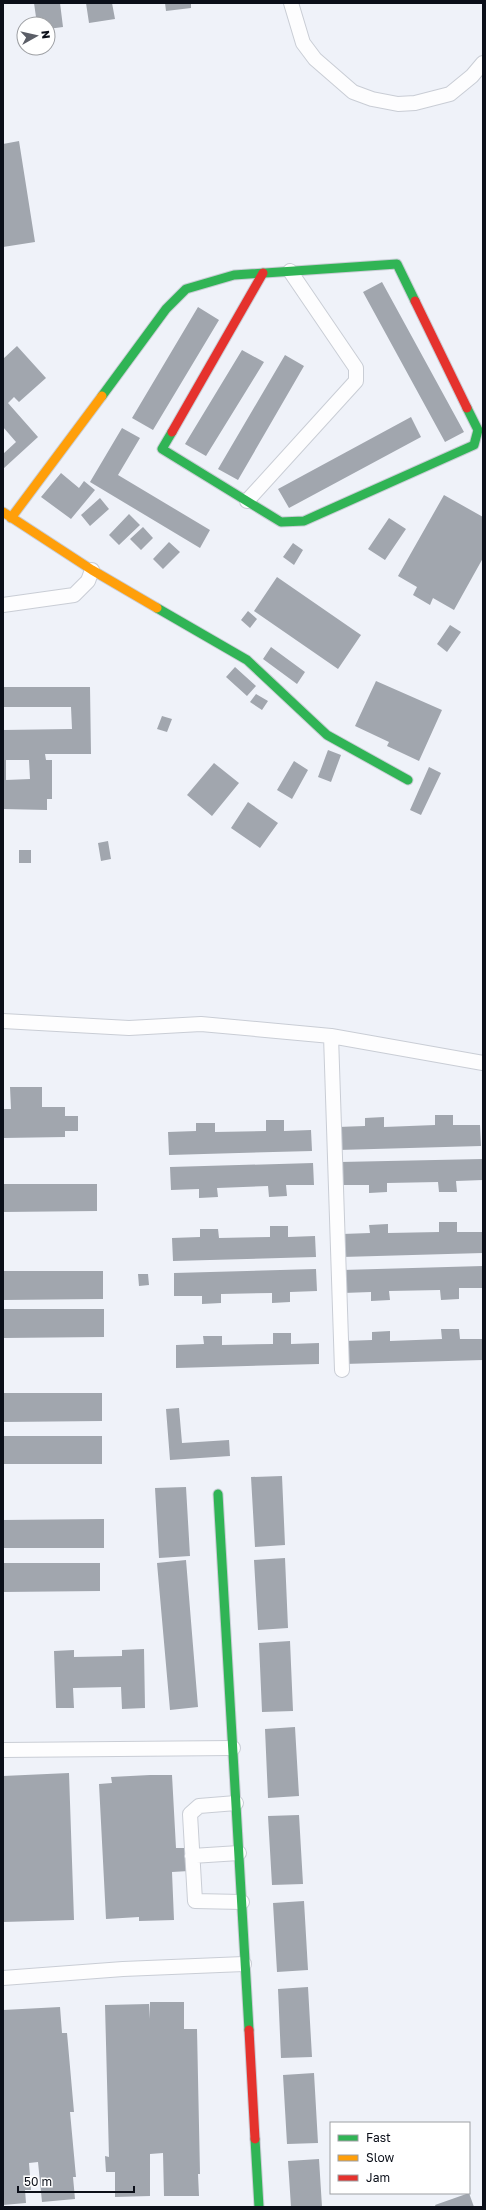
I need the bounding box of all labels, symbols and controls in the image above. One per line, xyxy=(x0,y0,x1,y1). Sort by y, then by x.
north arrow xyxy=(16,16,56,56)
text: N xyxy=(39,29,53,40)
legend xyxy=(330,2122,470,2194)
text: Fast xyxy=(366,2130,391,2145)
text: Slow xyxy=(366,2150,394,2165)
scale bar xyxy=(18,2168,134,2194)
text: Jam xyxy=(366,2170,390,2185)
text: 50 m xyxy=(24,2174,52,2189)

